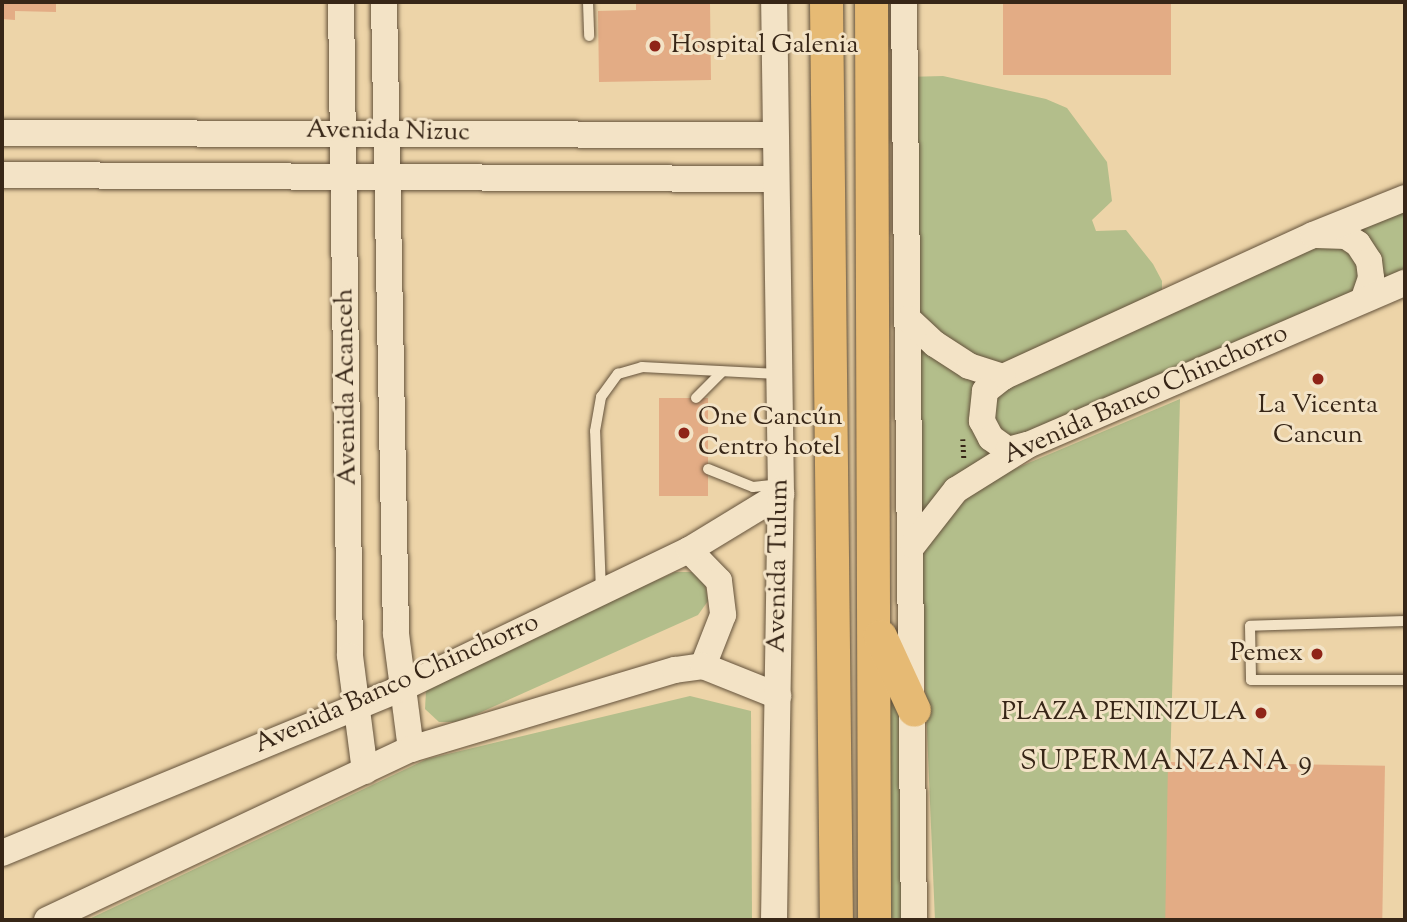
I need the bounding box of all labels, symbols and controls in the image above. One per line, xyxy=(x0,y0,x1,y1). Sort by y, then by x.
place label: Hospital Galenia xyxy=(671,30,858,62)
marker: Hospital Galenia xyxy=(645,36,665,56)
street label: Avenida Nizuc xyxy=(306,115,470,149)
street label: Avenida Acanceh xyxy=(330,288,364,486)
street label: Avenida Banco Chinchorro xyxy=(999,318,1293,472)
marker: La Vicenta Cancun xyxy=(1310,371,1326,387)
place label: La Vicenta Cancun xyxy=(1258,390,1378,452)
place label: One Cancún Centro hotel xyxy=(698,402,843,464)
marker: One Cancún Centro hotel xyxy=(676,425,692,441)
street label: Avenida Tulum xyxy=(762,479,796,653)
street label: Avenida Banco Chinchorro xyxy=(250,607,544,761)
place label: Pemex xyxy=(1230,638,1303,670)
marker: Pemex xyxy=(1309,646,1325,662)
place label: PLAZA PENINZULA xyxy=(1001,697,1247,729)
marker: PLAZA PENINZULA xyxy=(1253,705,1269,721)
district label: SUPERMANZANA 9 xyxy=(1022,745,1312,779)

